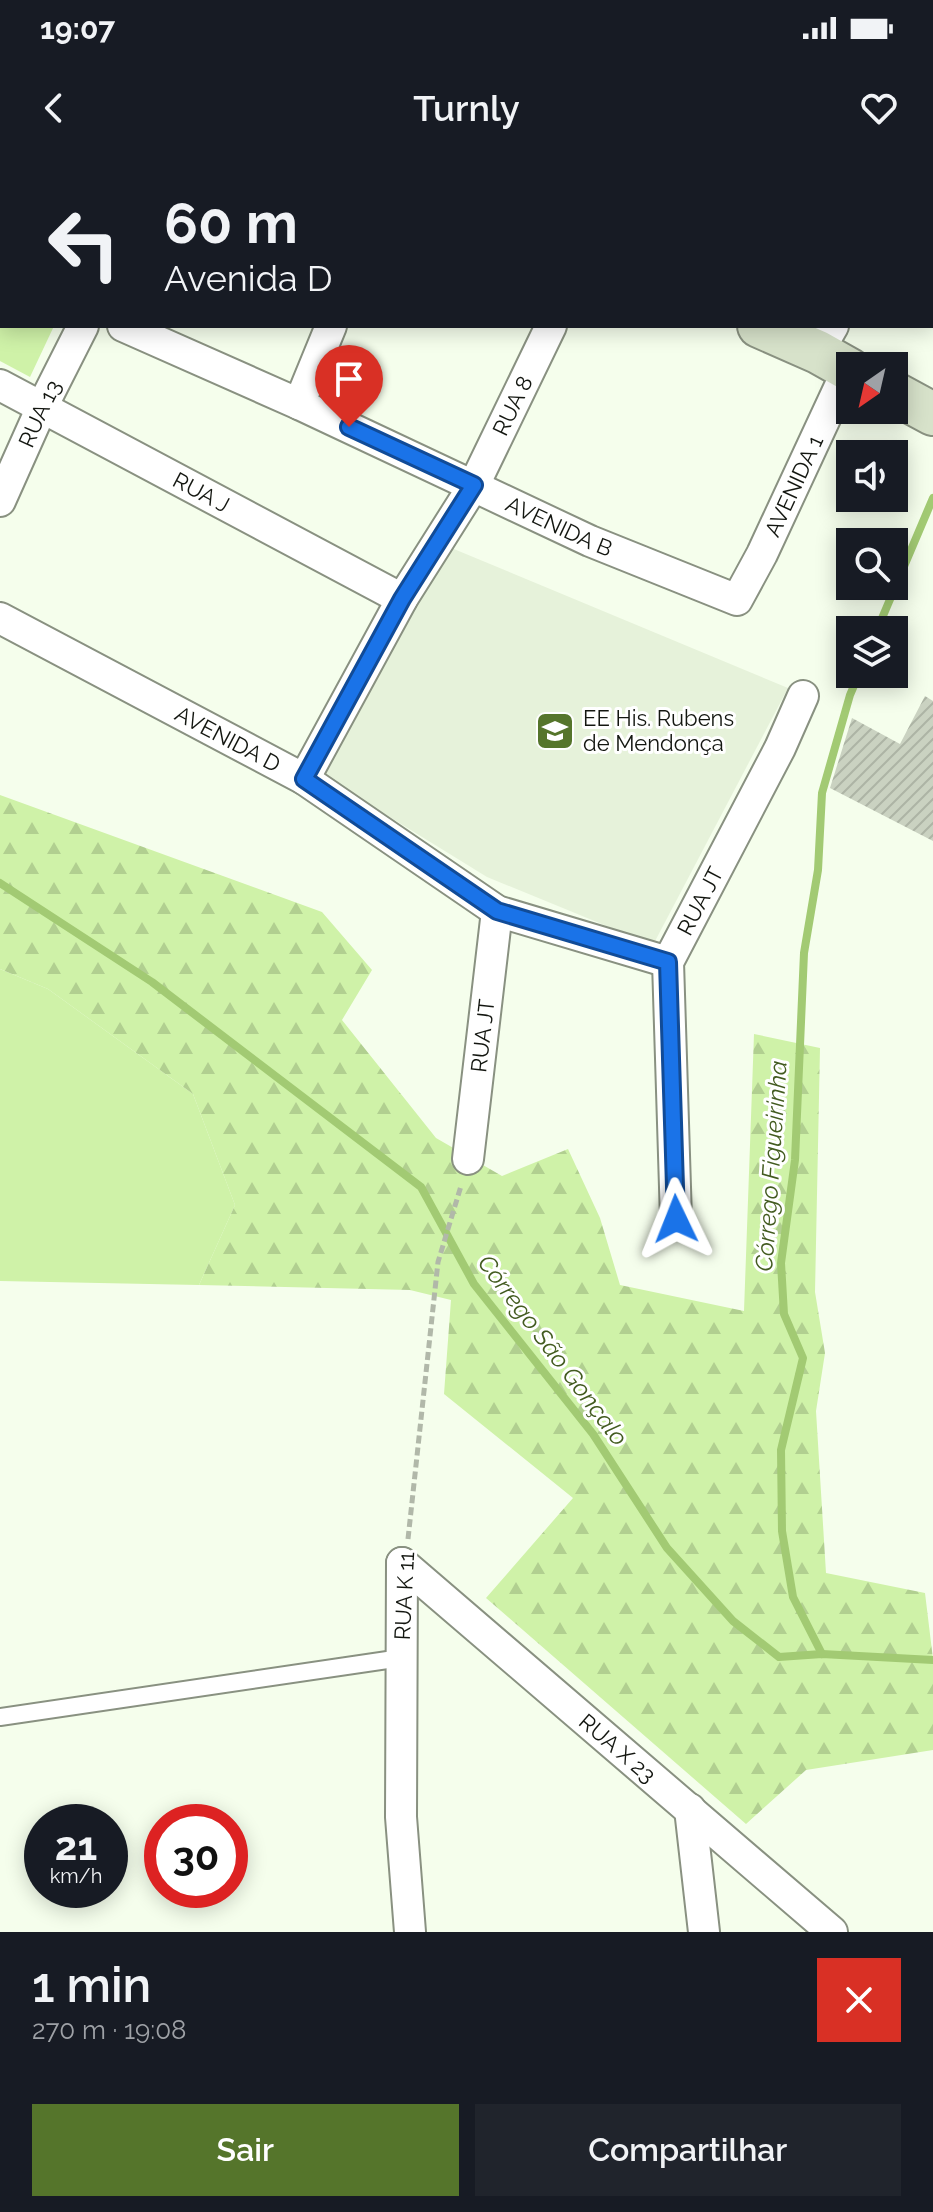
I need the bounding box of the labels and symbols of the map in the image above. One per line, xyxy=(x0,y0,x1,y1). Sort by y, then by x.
pin xyxy=(315,345,383,427)
north arrow xyxy=(836,352,908,424)
street label: RUA 8 xyxy=(487,371,538,440)
street label: RUA 13 xyxy=(13,376,67,451)
street label: AVENIDA 1 xyxy=(759,431,828,541)
street label: RUA J xyxy=(169,467,234,518)
street label: AVENIDA B xyxy=(502,490,616,562)
street label: AVENIDA D xyxy=(171,700,285,777)
place label: EE His. Rubens de Mendonça xyxy=(583,705,734,756)
school or university icon: EE His. Rubens de Mendonça xyxy=(534,710,576,752)
street label: RUA JT xyxy=(671,862,729,940)
street label: RUA JT xyxy=(465,997,500,1074)
water label: Córrego Figueirinha xyxy=(749,1060,793,1272)
position arrow xyxy=(634,1177,718,1261)
water label: Córrego São Gonçalo xyxy=(472,1249,634,1451)
street label: RUA K 11 xyxy=(389,1551,419,1641)
street label: RUA X 23 xyxy=(574,1708,661,1788)
speed limit sign: 30 xyxy=(144,1804,248,1908)

